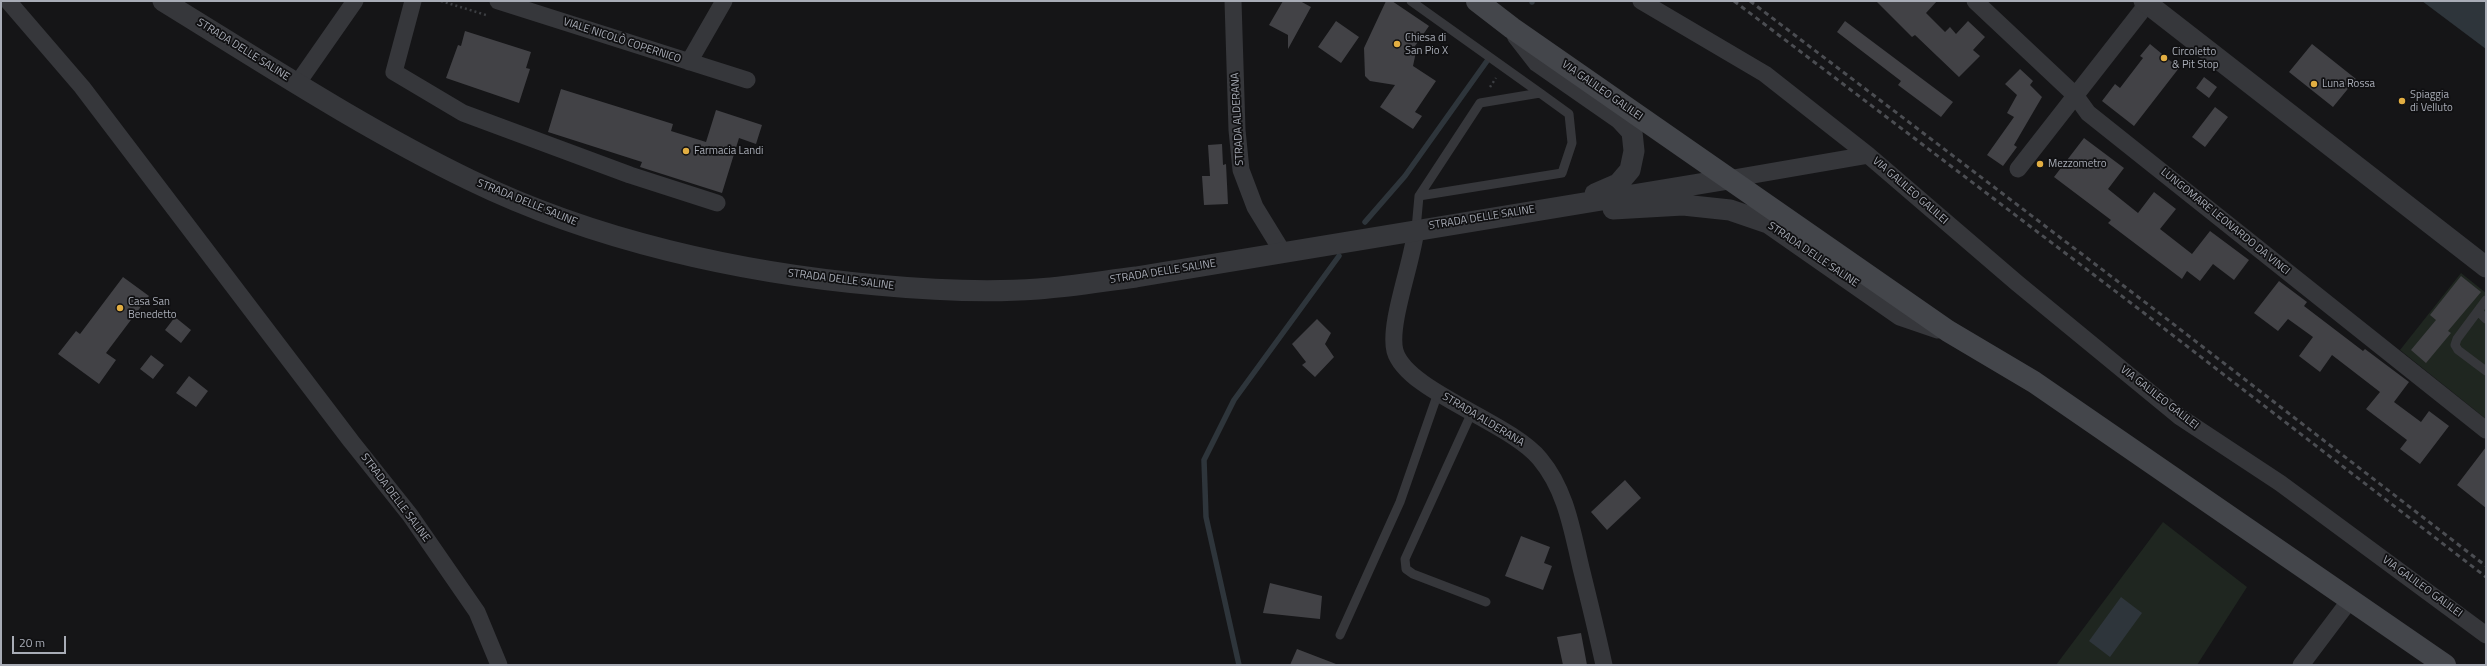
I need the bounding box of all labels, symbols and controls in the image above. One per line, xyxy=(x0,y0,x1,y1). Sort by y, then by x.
street label: STRADA DELLE SALINE xyxy=(194,16,292,84)
street label: VIALE NICOLÒ COPERNICO xyxy=(561,16,683,66)
place label: Chiesa di San Pio X xyxy=(1405,31,1448,57)
marker: Chiesa di San Pio X xyxy=(1392,39,1402,49)
place label: Circoletto & Pit Stop xyxy=(2172,45,2219,71)
marker: Circoletto & Pit Stop xyxy=(2159,53,2169,63)
street label: VIA GALILEO GALILEI xyxy=(1559,58,1645,124)
street label: STRADA ALDERANA xyxy=(1229,72,1247,166)
place label: Luna Rossa xyxy=(2322,77,2375,91)
marker: Luna Rossa xyxy=(2309,79,2319,89)
place label: Spiaggia di Velluto xyxy=(2410,88,2453,114)
marker: Spiaggia di Velluto xyxy=(2397,96,2407,106)
place label: Farmacia Landi xyxy=(694,144,763,158)
marker: Farmacia Landi xyxy=(681,146,691,156)
street label: VIA GALILEO GALILEI xyxy=(1870,155,1950,227)
place label: Mezzometro xyxy=(2048,157,2107,171)
marker: Mezzometro xyxy=(2035,159,2045,169)
street label: LUNGOMARE LEONARDO DA VINCI xyxy=(2158,166,2292,278)
street label: STRADA DELLE SALINE xyxy=(475,177,579,229)
street label: STRADA DELLE SALINE xyxy=(1428,203,1536,233)
street label: STRADA DELLE SALINE xyxy=(1765,220,1861,290)
street label: STRADA DELLE SALINE xyxy=(1109,257,1217,287)
street label: STRADA DELLE SALINE xyxy=(787,267,895,293)
place label: Casa San Benedetto xyxy=(128,295,177,321)
marker: Casa San Benedetto xyxy=(115,303,125,313)
street label: VIA GALILEO GALILEI xyxy=(2117,363,2201,433)
street label: STRADA ALDERANA xyxy=(1440,390,1526,450)
street label: STRADA DELLE SALINE xyxy=(358,451,432,545)
street label: VIA GALILEO GALILEI xyxy=(2379,554,2465,620)
scale bar xyxy=(14,628,68,654)
text: 20 m xyxy=(19,633,45,652)

